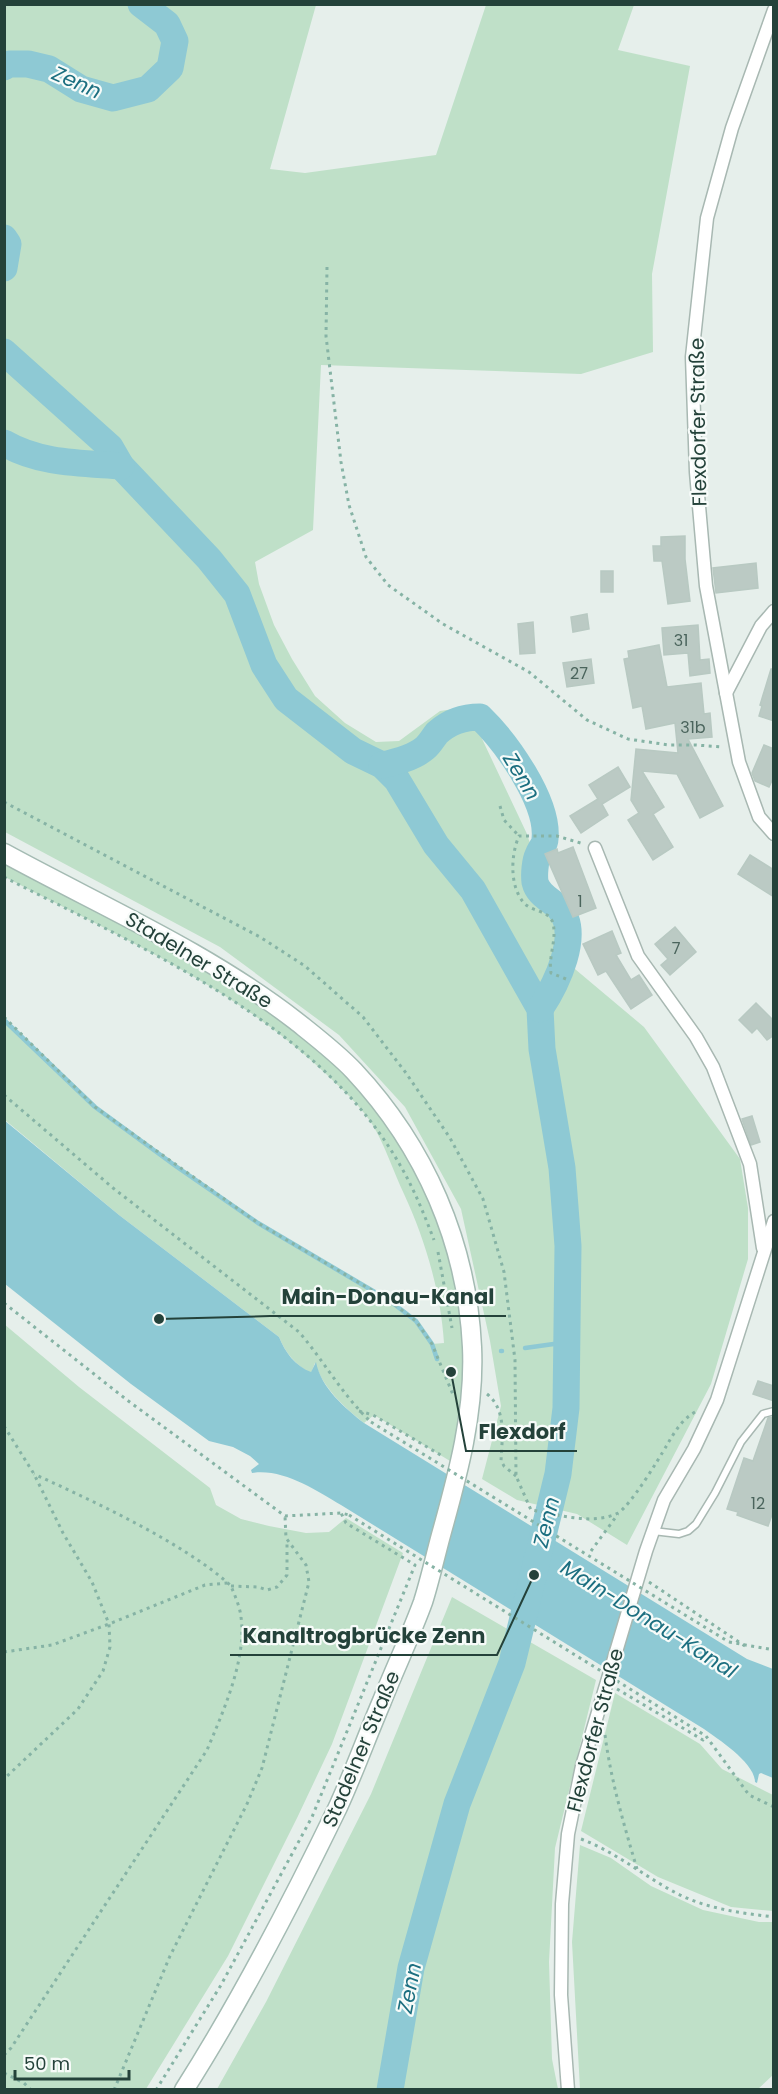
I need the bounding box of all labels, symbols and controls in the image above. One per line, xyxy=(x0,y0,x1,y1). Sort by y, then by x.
water label: Zenn xyxy=(47,58,106,106)
street label: Flexdorfer Straße xyxy=(683,337,713,507)
house number: 31 xyxy=(674,629,688,652)
house number: 27 xyxy=(570,662,588,685)
house number: 31b xyxy=(680,716,706,739)
water label: Zenn xyxy=(496,746,548,805)
house number: 1 xyxy=(577,890,583,913)
street label: Stadelner Straße xyxy=(120,905,278,1015)
house number: 7 xyxy=(672,937,681,960)
callout: Main-Donau-Kanal xyxy=(270,1277,506,1316)
text: Main-Donau-Kanal xyxy=(282,1282,494,1311)
callout: Flexdorf xyxy=(466,1412,577,1451)
text: Flexdorf xyxy=(478,1417,566,1446)
house number: 12 xyxy=(751,1492,765,1515)
water label: Zenn xyxy=(525,1494,566,1551)
water label: Main-Donau-Kanal xyxy=(555,1553,743,1686)
callout: Kanaltrogbrücke Zenn xyxy=(230,1616,497,1655)
text: Kanaltrogbrücke Zenn xyxy=(243,1621,485,1650)
street label: Flexdorfer Straße xyxy=(560,1645,630,1815)
street label: Stadelner Straße xyxy=(315,1666,407,1832)
water label: Zenn xyxy=(390,1960,428,2017)
scale bar xyxy=(15,2043,129,2081)
text: 50 m xyxy=(24,2051,70,2076)

